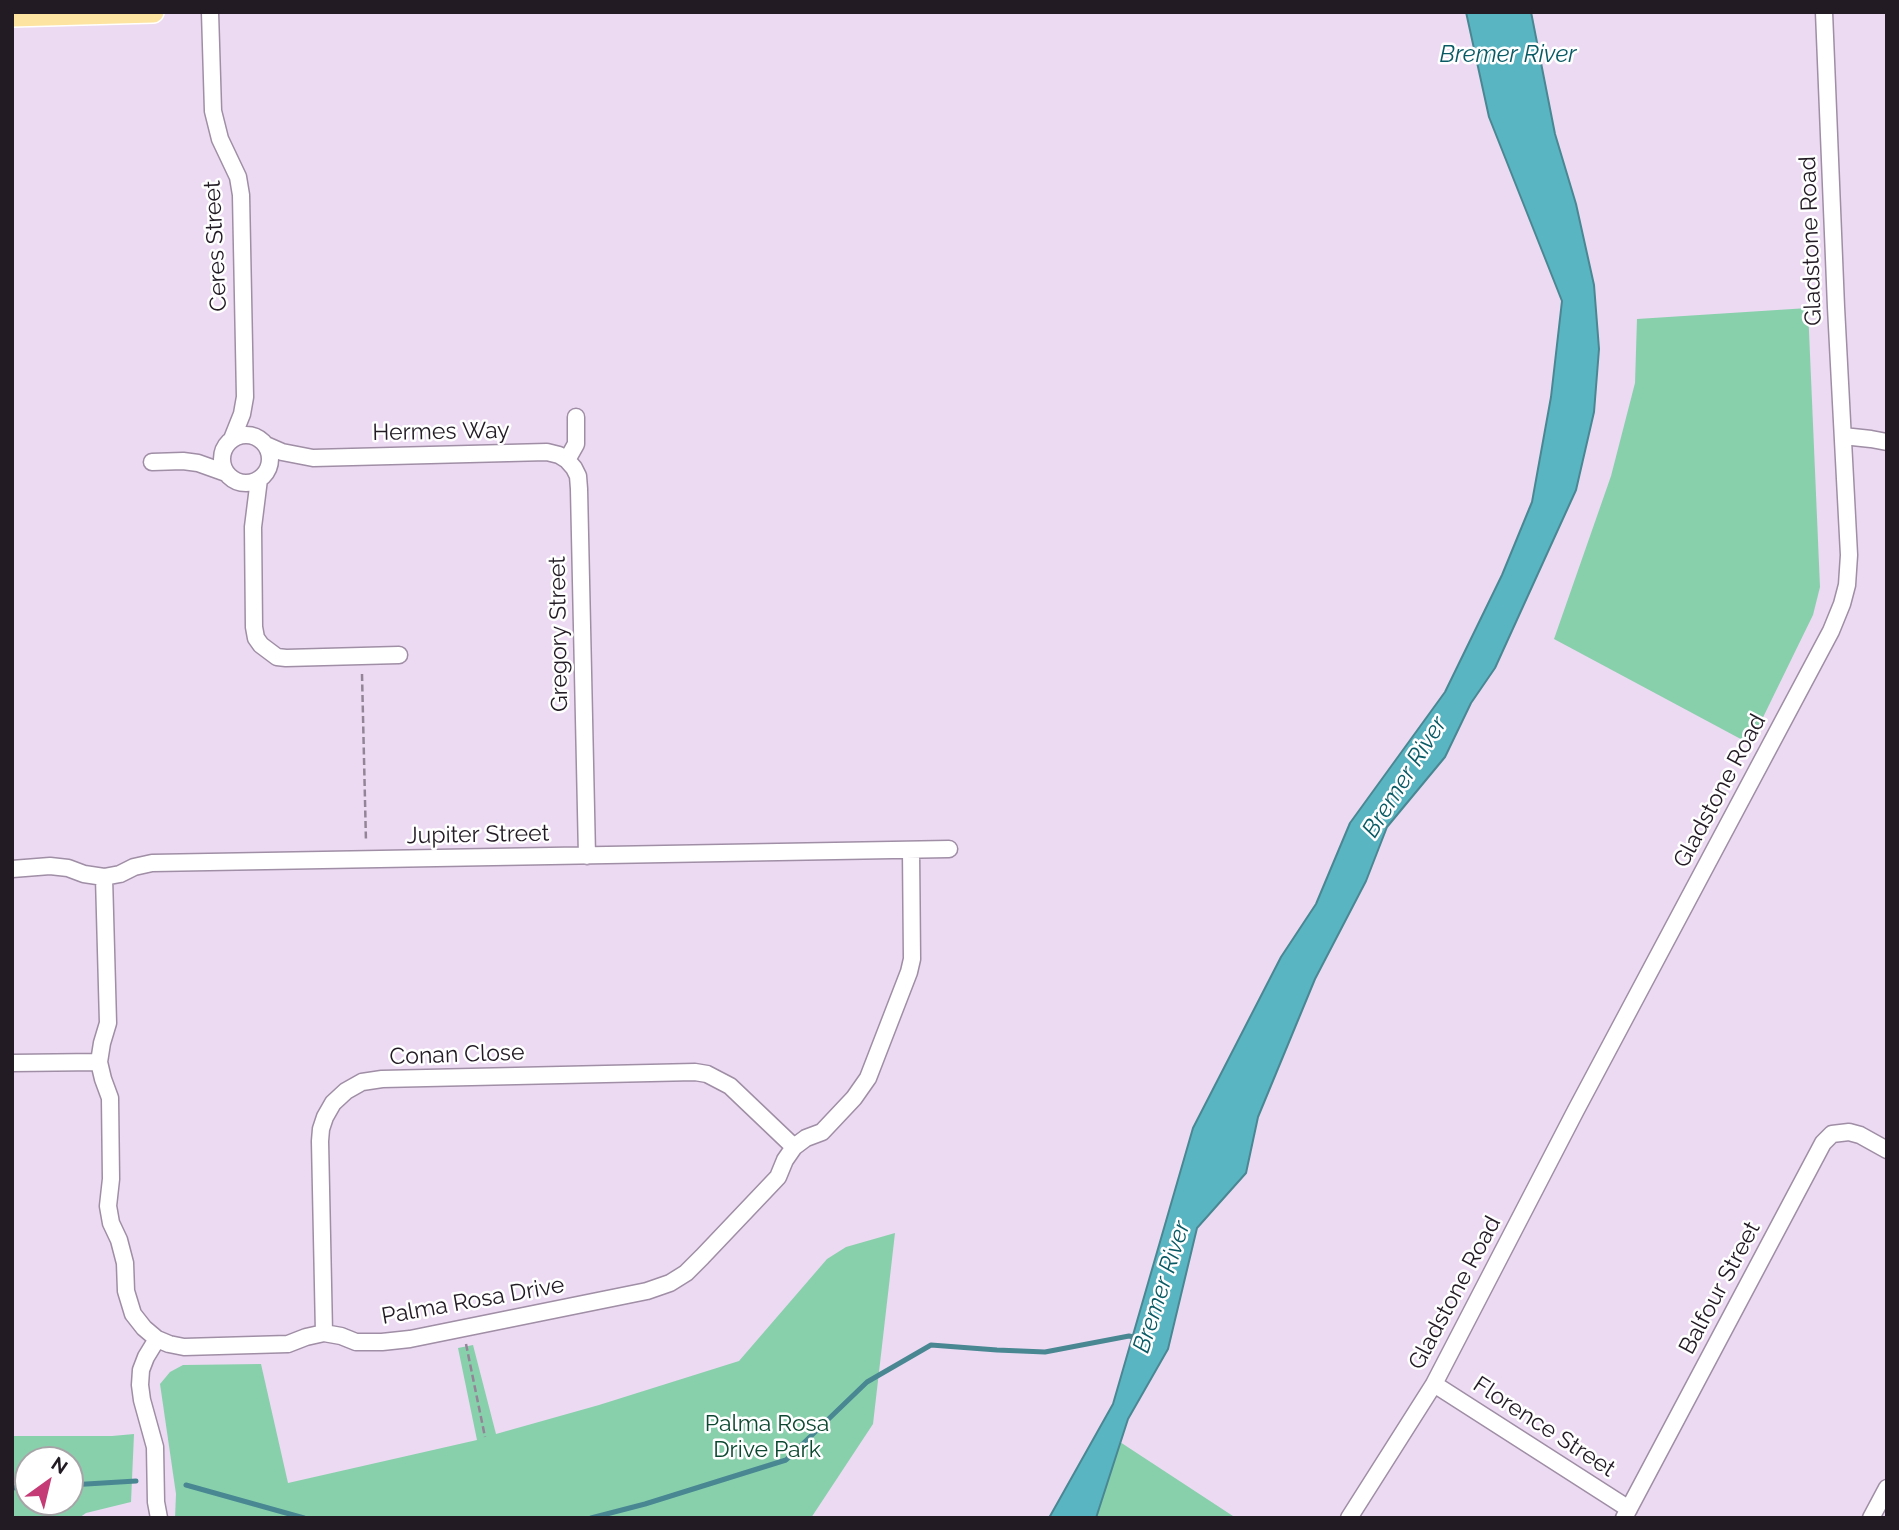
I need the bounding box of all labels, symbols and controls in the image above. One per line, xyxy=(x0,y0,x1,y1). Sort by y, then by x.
water label: Bremer River xyxy=(1440,41,1576,69)
street label: Gladstone Road xyxy=(1794,156,1828,326)
street label: Ceres Street xyxy=(199,180,233,312)
street label: Hermes Way xyxy=(372,417,510,447)
street label: Gregory Street xyxy=(544,556,574,712)
street label: Gladstone Road xyxy=(1668,710,1772,872)
water label: Bremer River xyxy=(1357,711,1453,843)
street label: Jupiter Street xyxy=(407,820,549,850)
street label: Conan Close xyxy=(389,1039,525,1071)
street label: Gladstone Road xyxy=(1403,1212,1507,1374)
water label: Bremer River xyxy=(1127,1217,1197,1357)
street label: Balfour Street xyxy=(1673,1217,1767,1359)
street label: Palma Rosa Drive xyxy=(379,1271,567,1331)
street label: Florence Street xyxy=(1468,1371,1620,1483)
park label: Palma Rosa Drive Park xyxy=(705,1410,829,1464)
north arrow xyxy=(14,1446,84,1516)
text: N xyxy=(47,1452,72,1478)

